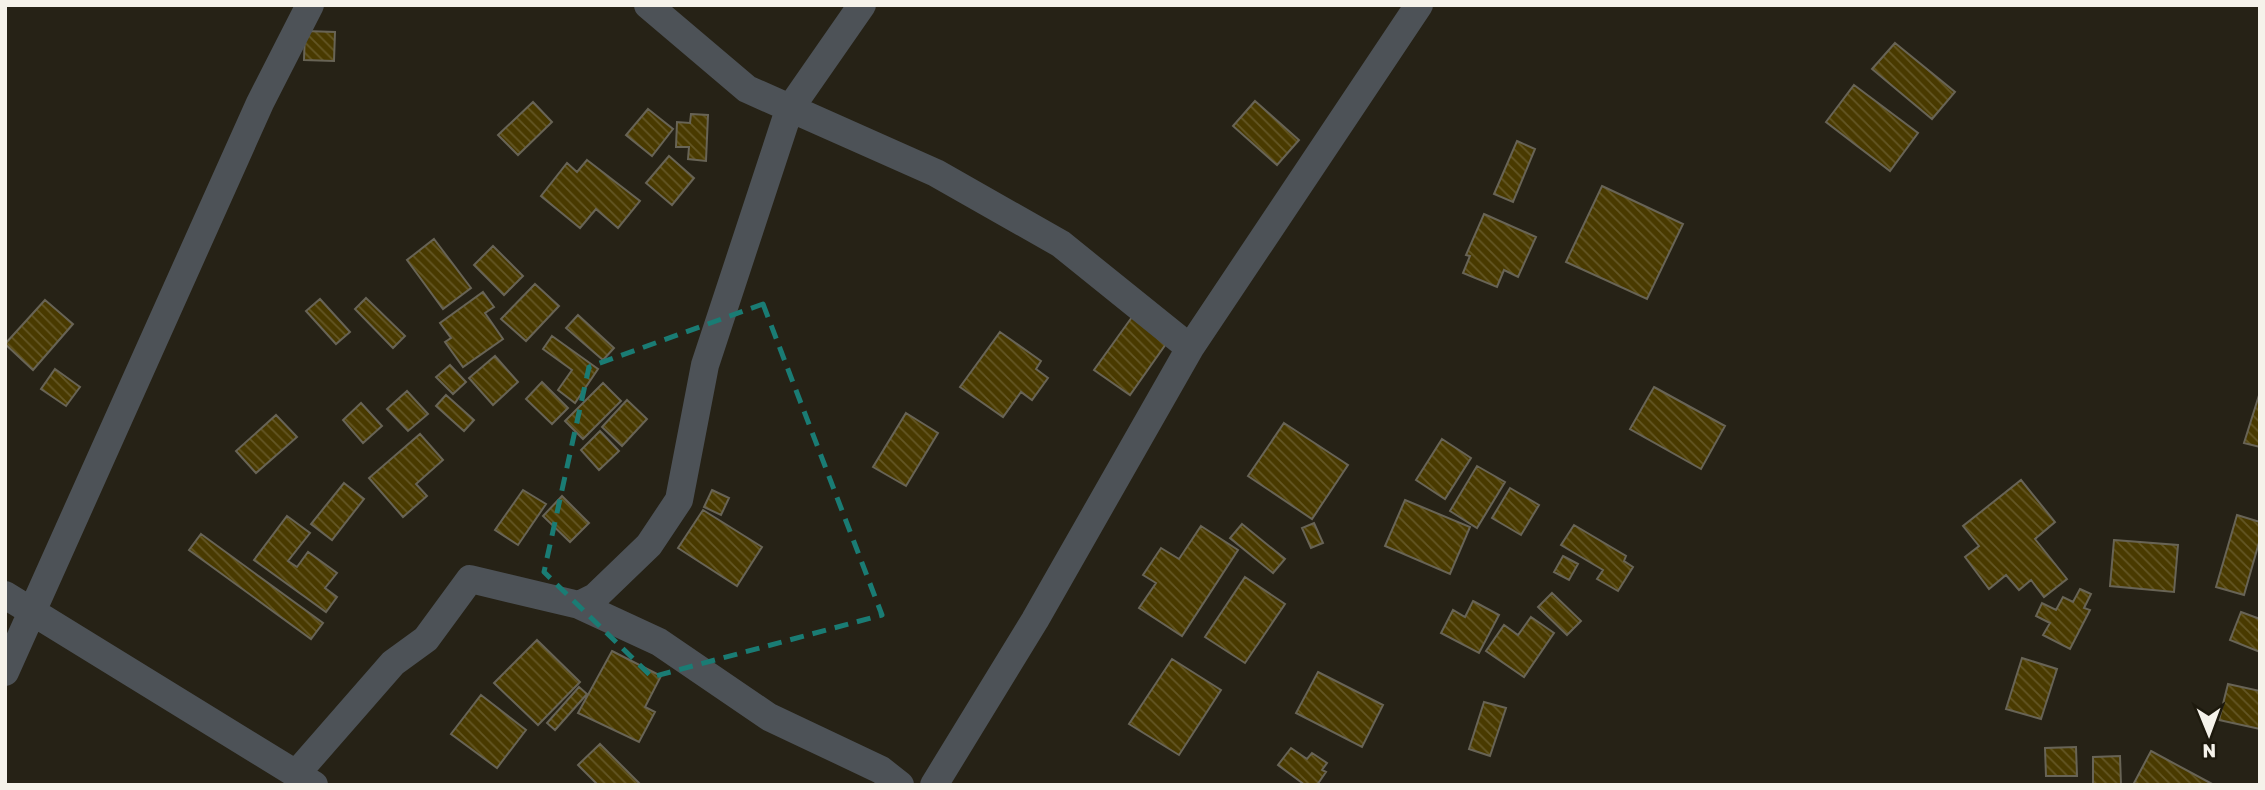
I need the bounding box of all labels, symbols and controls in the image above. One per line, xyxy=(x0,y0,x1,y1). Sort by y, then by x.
north arrow xyxy=(2174,699,2244,769)
text: N xyxy=(2202,739,2216,762)

